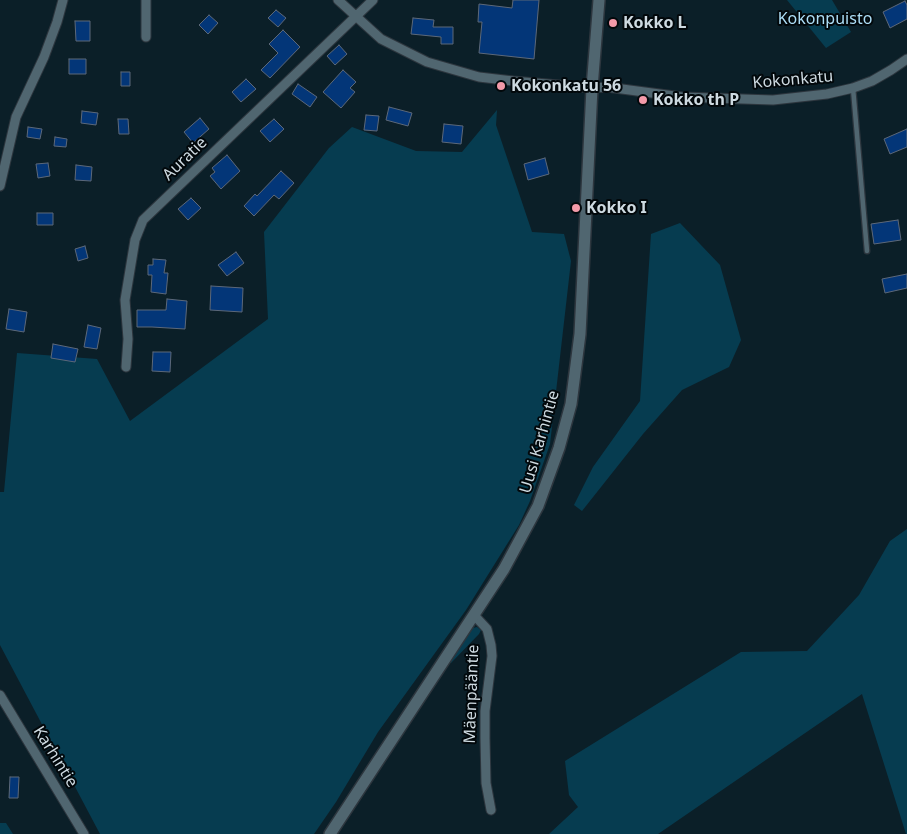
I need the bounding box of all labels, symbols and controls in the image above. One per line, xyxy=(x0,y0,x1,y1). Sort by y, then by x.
park label: Kokonpuisto xyxy=(778,9,872,29)
place label: Kokko L xyxy=(623,13,687,33)
marker: Kokko L xyxy=(607,17,619,29)
street label: Kokonkatu xyxy=(752,67,834,93)
place label: Kokonkatu 56 xyxy=(511,76,621,96)
marker: Kokonkatu 56 xyxy=(495,80,507,92)
place label: Kokko th P xyxy=(653,90,739,110)
marker: Kokko th P xyxy=(637,94,649,106)
street label: Auratie xyxy=(159,133,211,185)
place label: Kokko I xyxy=(586,198,647,218)
marker: Kokko I xyxy=(570,202,582,214)
street label: Uusi Karhintie xyxy=(516,388,564,496)
street label: Mäenpääntie xyxy=(461,644,483,744)
street label: Karhintie xyxy=(29,723,81,791)

